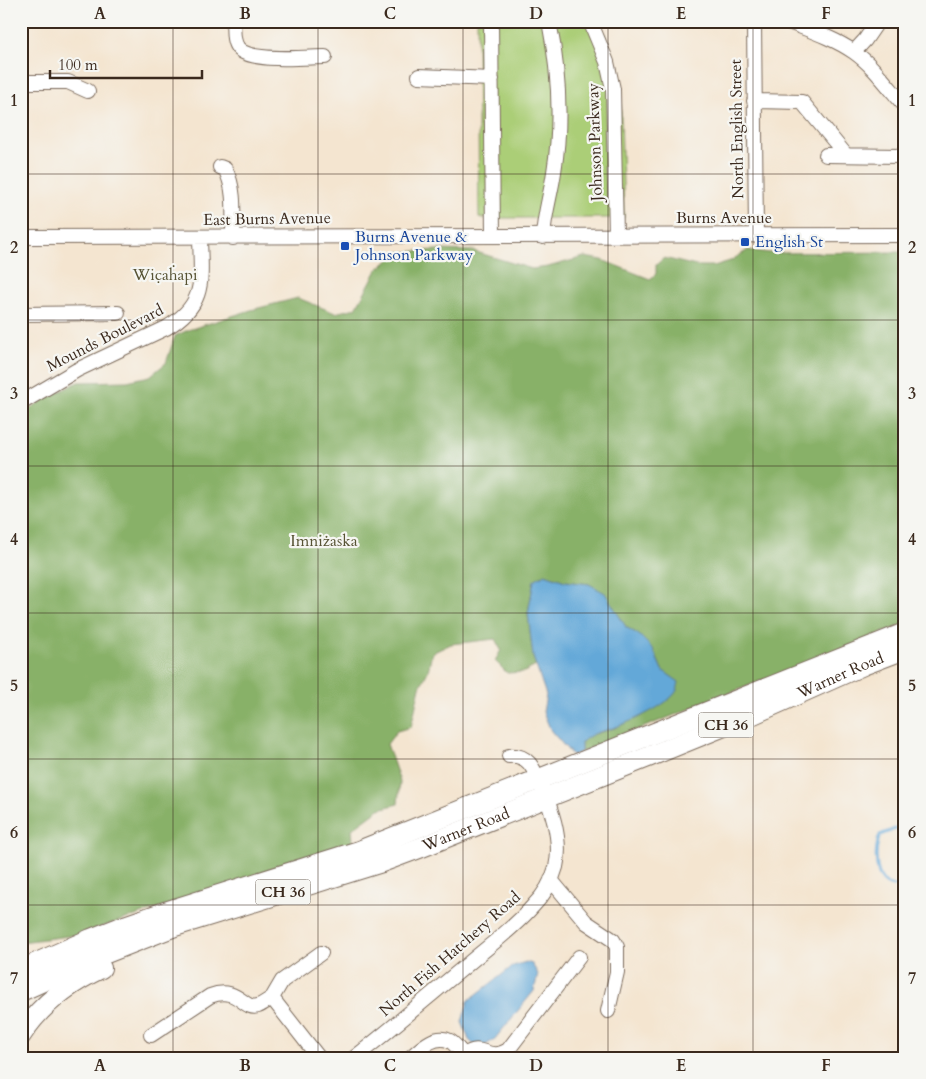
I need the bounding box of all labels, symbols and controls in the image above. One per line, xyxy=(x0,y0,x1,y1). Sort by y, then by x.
text: A xyxy=(94,3,106,25)
text: B xyxy=(239,3,251,25)
text: C xyxy=(384,3,396,25)
text: D xyxy=(529,3,543,25)
text: E xyxy=(676,3,686,25)
text: F xyxy=(821,3,831,25)
scale bar xyxy=(50,48,202,80)
text: 100 m xyxy=(58,55,98,75)
street label: North English Street xyxy=(725,59,749,199)
street label: Johnson Parkway xyxy=(582,82,608,203)
text: 1 xyxy=(10,90,18,112)
text: 1 xyxy=(908,90,916,112)
street label: East Burns Avenue xyxy=(203,207,331,231)
street label: Burns Avenue xyxy=(676,207,772,229)
place label: Burns Avenue & Johnson Parkway xyxy=(353,226,474,266)
place label: English St xyxy=(755,231,823,253)
marker: English St xyxy=(739,236,751,248)
text: 2 xyxy=(10,237,18,259)
text: 2 xyxy=(908,237,916,259)
marker: Burns Avenue & Johnson Parkway xyxy=(339,240,351,252)
park label: Wic̣aḣapi xyxy=(131,264,198,286)
street label: Mounds Boulevard xyxy=(43,299,168,377)
text: 3 xyxy=(10,383,18,405)
text: 3 xyxy=(908,383,916,405)
text: 4 xyxy=(10,529,18,551)
text: 4 xyxy=(908,529,916,551)
park label: Imniżaska xyxy=(290,530,358,552)
street label: Warner Road xyxy=(793,647,887,704)
text: 5 xyxy=(10,675,18,697)
text: 5 xyxy=(908,675,916,697)
road number: CH 36 xyxy=(698,712,754,738)
street label: Warner Road xyxy=(418,802,513,857)
text: 6 xyxy=(10,822,18,844)
text: 6 xyxy=(908,822,916,844)
road number: CH 36 xyxy=(256,880,310,904)
street label: North Fish Hatchery Road xyxy=(375,886,526,1022)
text: 7 xyxy=(10,968,18,990)
text: 7 xyxy=(908,968,916,990)
text: A xyxy=(94,1055,106,1077)
text: B xyxy=(239,1055,251,1077)
text: C xyxy=(384,1055,396,1077)
text: D xyxy=(529,1055,543,1077)
text: E xyxy=(676,1055,686,1077)
text: F xyxy=(821,1055,831,1077)

